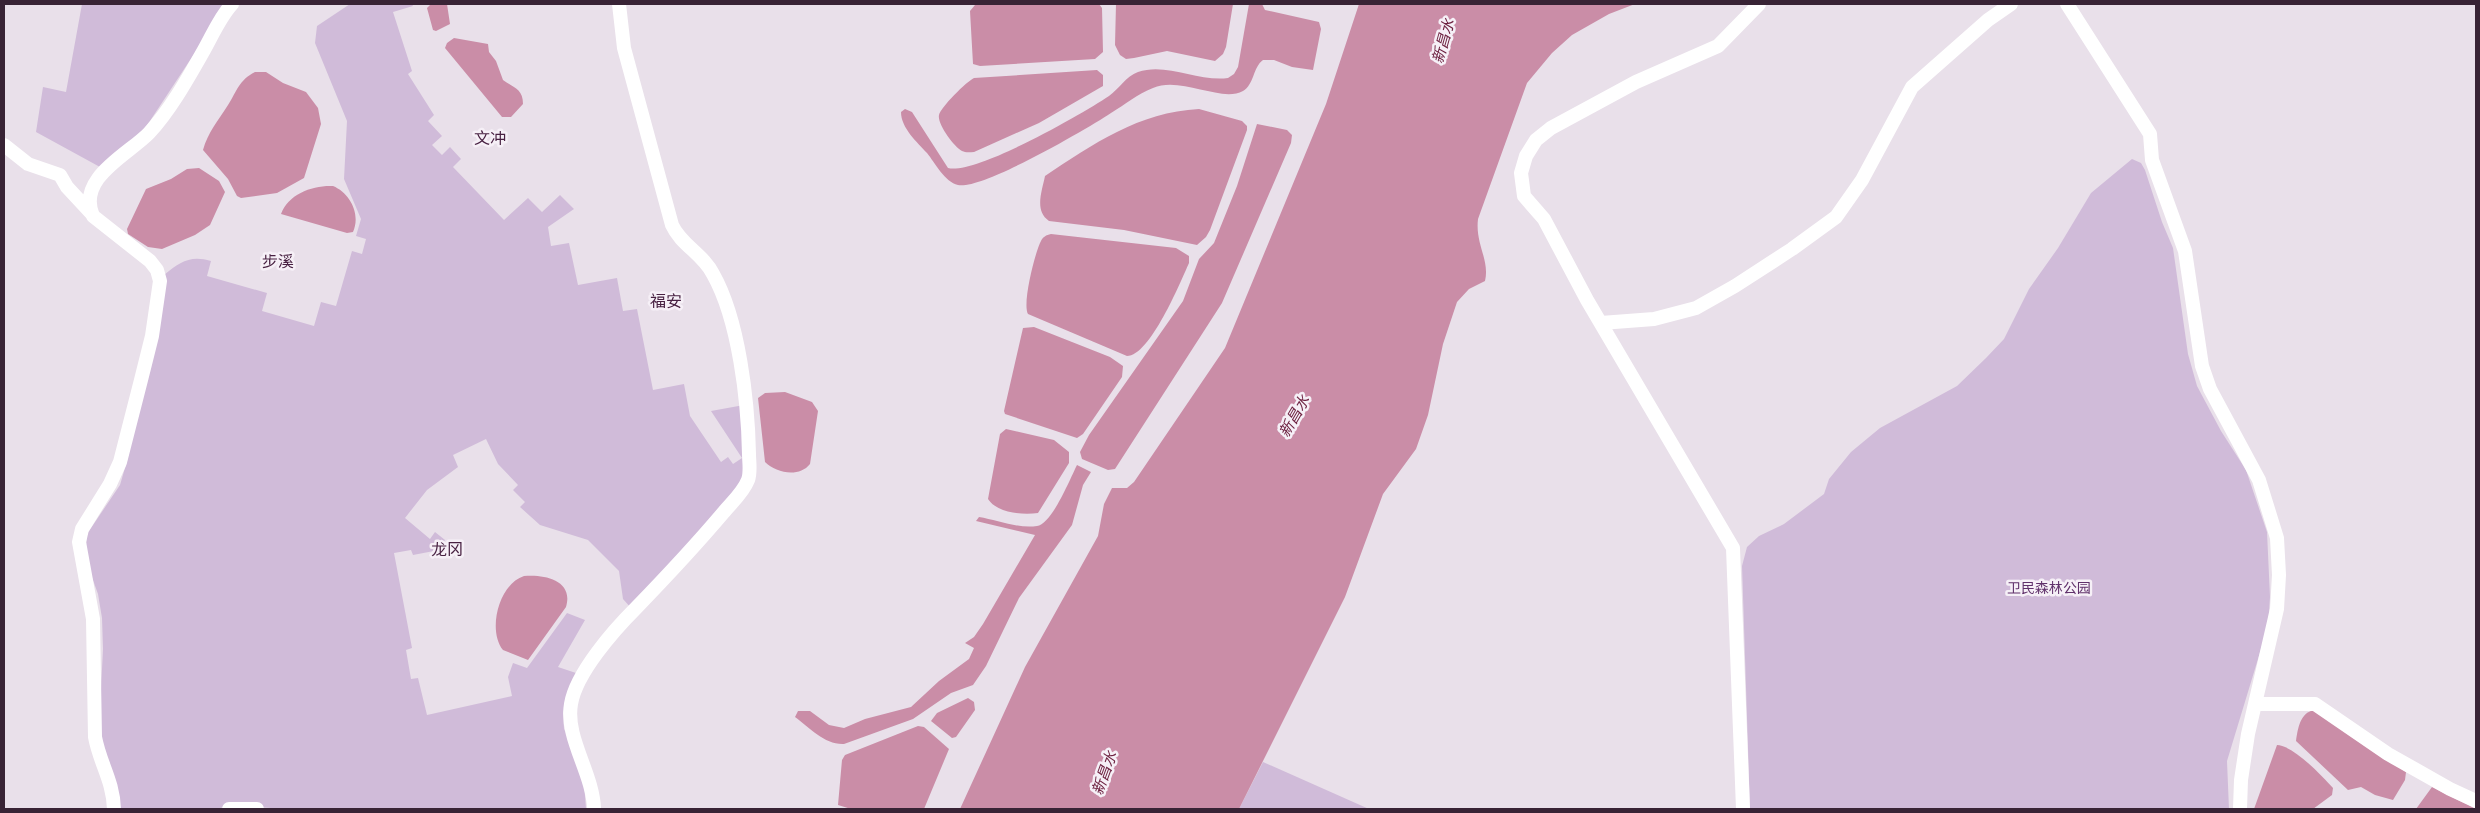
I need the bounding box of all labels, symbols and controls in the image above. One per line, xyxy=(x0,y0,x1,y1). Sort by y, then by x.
water label: 新昌水 xyxy=(1428,16,1459,65)
district label: 文冲 xyxy=(474,128,506,148)
district label: 步溪 xyxy=(262,251,294,271)
district label: 福安 xyxy=(650,291,682,311)
water label: 新昌水 xyxy=(1275,391,1314,440)
district label: 龙冈 xyxy=(431,539,463,559)
park label: 卫民森林公园 xyxy=(2007,579,2091,597)
water label: 新昌水 xyxy=(1087,748,1121,797)

